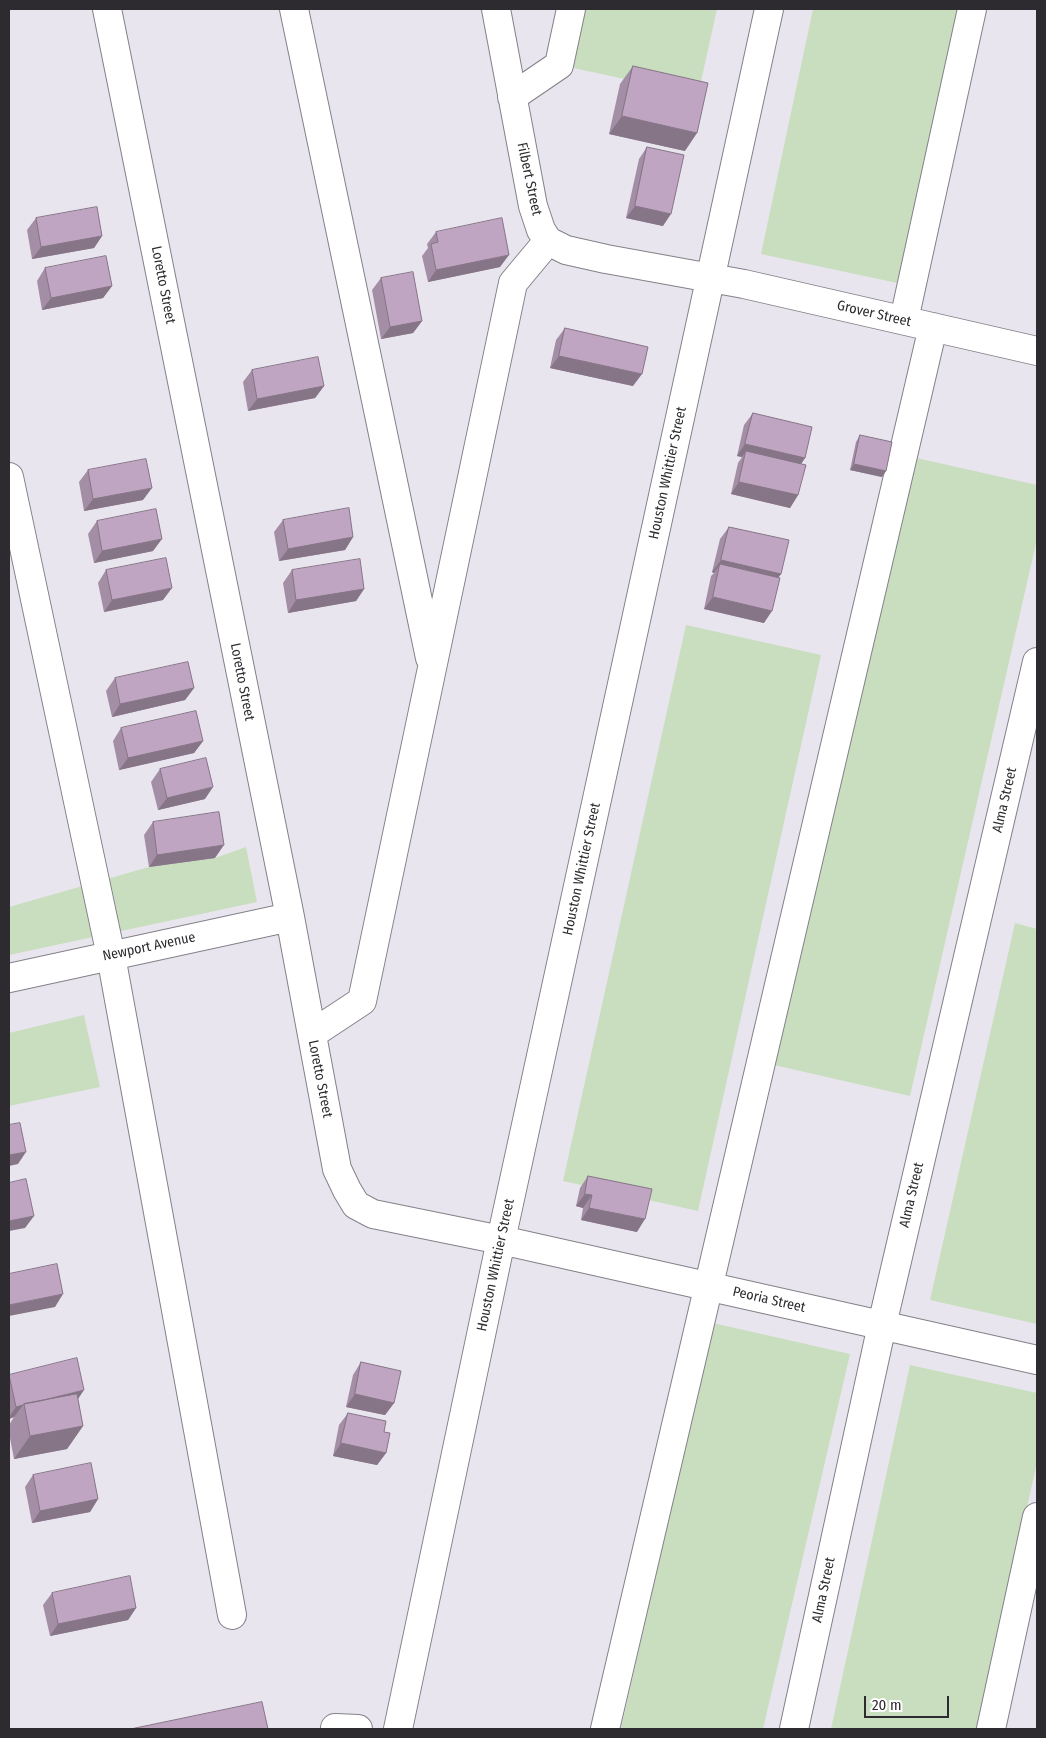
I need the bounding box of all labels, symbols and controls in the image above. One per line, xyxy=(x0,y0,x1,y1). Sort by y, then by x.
street label: Filbert Street xyxy=(513,141,545,217)
street label: Loretto Street xyxy=(147,245,179,325)
street label: Grover Street xyxy=(835,297,913,331)
street label: Houston Whittier Street xyxy=(646,405,690,541)
street label: Loretto Street xyxy=(226,642,258,722)
street label: Alma Street xyxy=(989,766,1021,834)
street label: Houston Whittier Street xyxy=(560,801,604,937)
street label: Newport Avenue xyxy=(101,929,197,965)
street label: Loretto Street xyxy=(304,1039,336,1119)
street label: Alma Street xyxy=(896,1161,928,1229)
street label: Houston Whittier Street xyxy=(474,1197,518,1333)
street label: Peoria Street xyxy=(731,1283,807,1317)
street label: Alma Street xyxy=(809,1556,839,1624)
scale bar xyxy=(866,1686,951,1718)
text: 20 m xyxy=(872,1696,902,1714)

